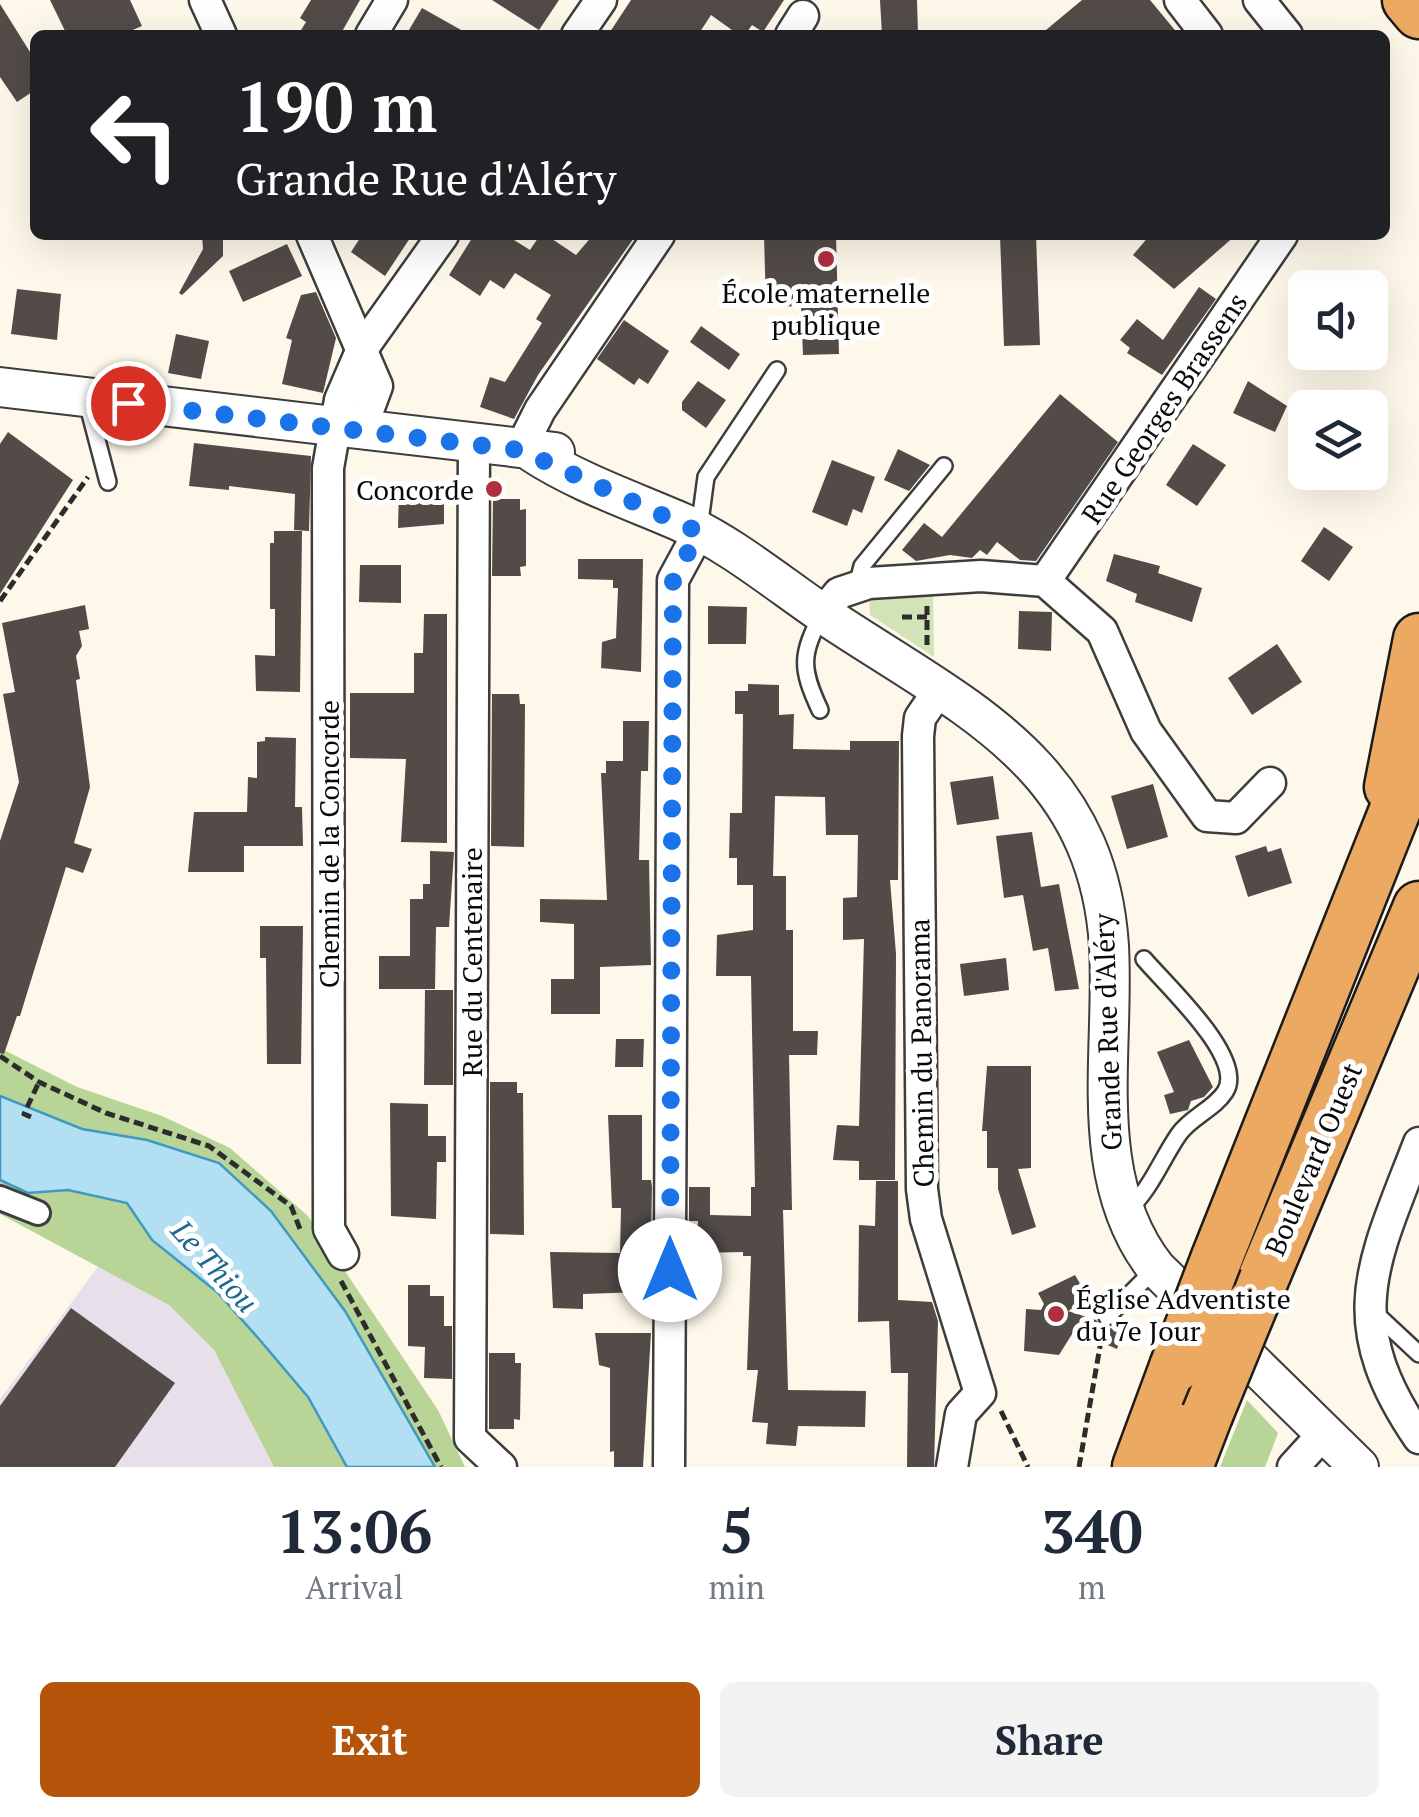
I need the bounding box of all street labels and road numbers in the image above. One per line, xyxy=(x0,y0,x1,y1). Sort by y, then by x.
street label: Rue Georges Brassens xyxy=(1073,285,1255,531)
street label: Chemin de la Concorde xyxy=(310,700,347,988)
street label: Rue du Centenaire xyxy=(453,847,490,1077)
street label: Grande Rue d'Aléry xyxy=(1084,912,1130,1151)
street label: Chemin du Panorama xyxy=(900,918,942,1188)
street label: Boulevard Ouest xyxy=(1256,1057,1370,1261)

